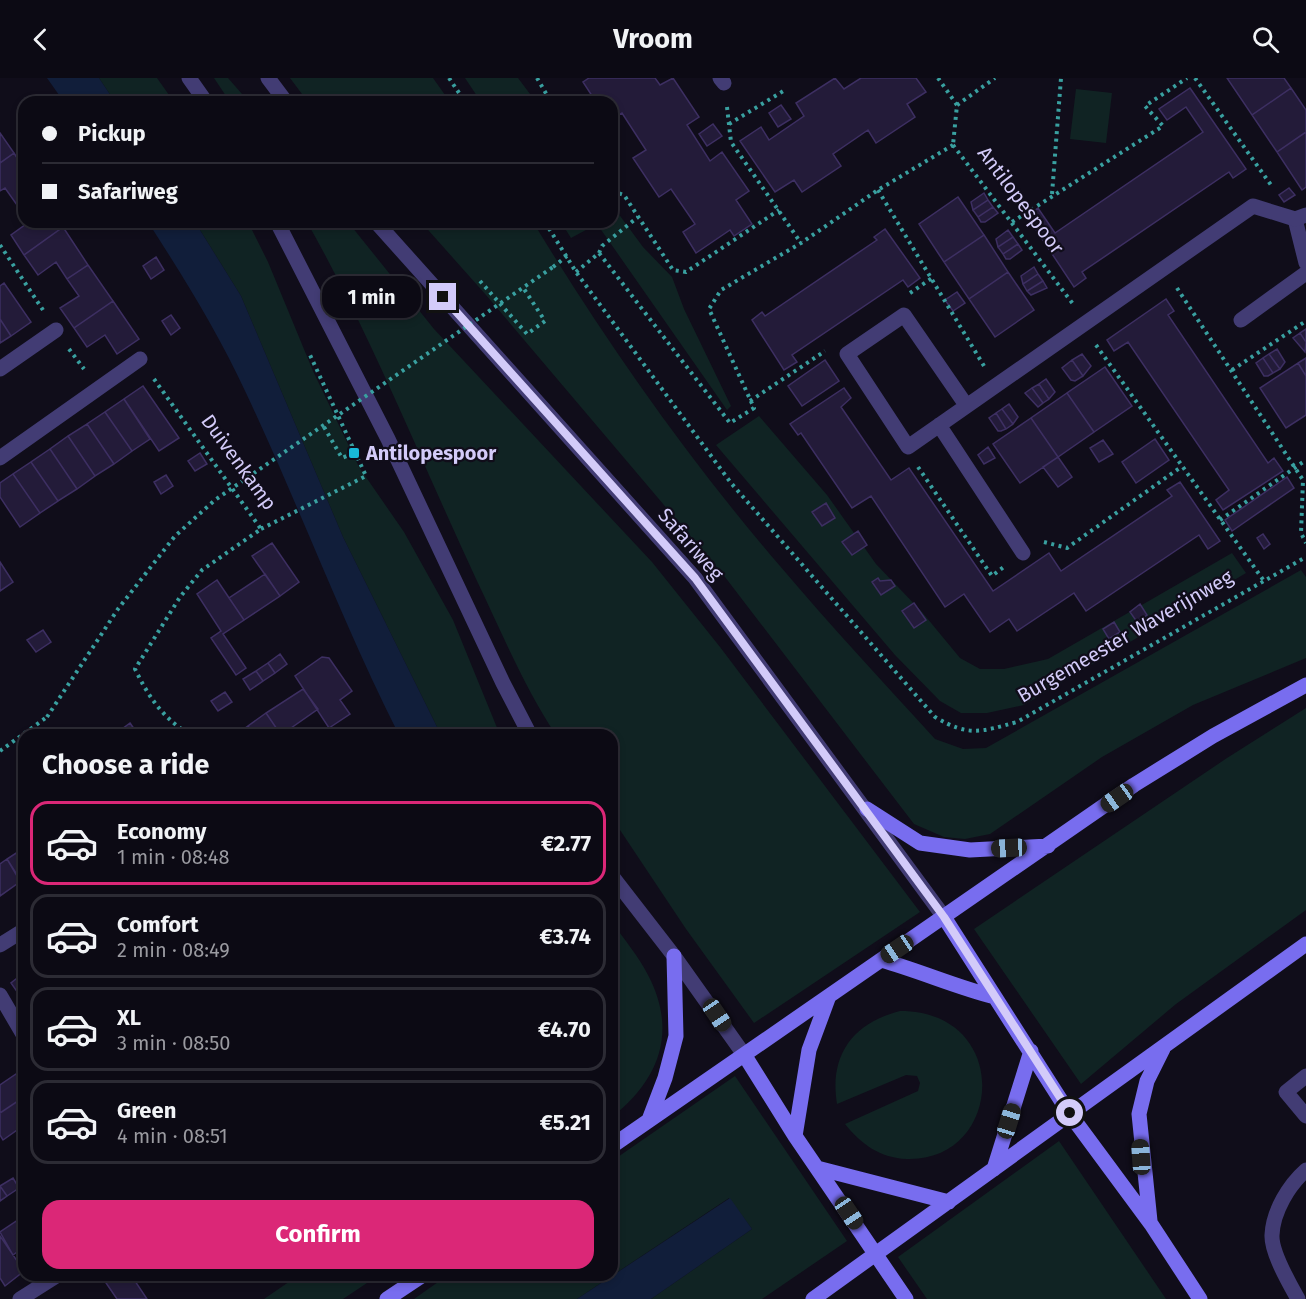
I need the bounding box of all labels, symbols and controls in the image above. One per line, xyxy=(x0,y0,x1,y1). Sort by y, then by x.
icon: back xyxy=(24,23,57,56)
text: Vroom xyxy=(613,23,693,55)
icon: search xyxy=(1249,23,1282,56)
text: Pickup xyxy=(78,120,146,147)
street label: Antilopespoor xyxy=(973,141,1069,259)
text: Safariweg xyxy=(78,178,178,205)
callout: 1 min xyxy=(323,276,422,318)
route end xyxy=(429,283,456,310)
text: 1 min xyxy=(347,285,396,309)
street label: Duivenkamp xyxy=(196,409,282,515)
place label: Antilopespoor xyxy=(365,441,497,465)
marker: Antilopespoor xyxy=(347,446,361,460)
street label: Safariweg xyxy=(653,503,729,586)
street label: Burgemeester Waverijnweg xyxy=(1013,564,1238,708)
text: Choose a ride xyxy=(42,749,209,781)
car xyxy=(1097,780,1137,816)
icon: car xyxy=(45,816,99,870)
text: Economy xyxy=(117,818,206,845)
text: €2.77 xyxy=(541,830,591,857)
car xyxy=(991,838,1027,858)
text: 1 min · 08:48 xyxy=(117,845,229,869)
icon: car xyxy=(45,909,99,963)
text: Comfort xyxy=(117,911,198,938)
text: €3.74 xyxy=(539,923,591,950)
car xyxy=(877,931,917,967)
text: 2 min · 08:49 xyxy=(117,938,230,962)
car xyxy=(699,995,735,1035)
icon: car xyxy=(45,1002,99,1056)
text: XL xyxy=(117,1004,141,1031)
text: €4.70 xyxy=(538,1016,591,1043)
text: 3 min · 08:50 xyxy=(117,1031,230,1055)
icon: car xyxy=(45,1095,99,1149)
text: Green xyxy=(117,1097,176,1124)
route start xyxy=(1056,1099,1083,1126)
car xyxy=(995,1101,1023,1141)
text: €5.21 xyxy=(540,1109,591,1136)
text: 4 min · 08:51 xyxy=(117,1124,228,1148)
car xyxy=(1131,1138,1151,1176)
car xyxy=(831,1193,867,1233)
button: Confirm xyxy=(42,1200,594,1269)

